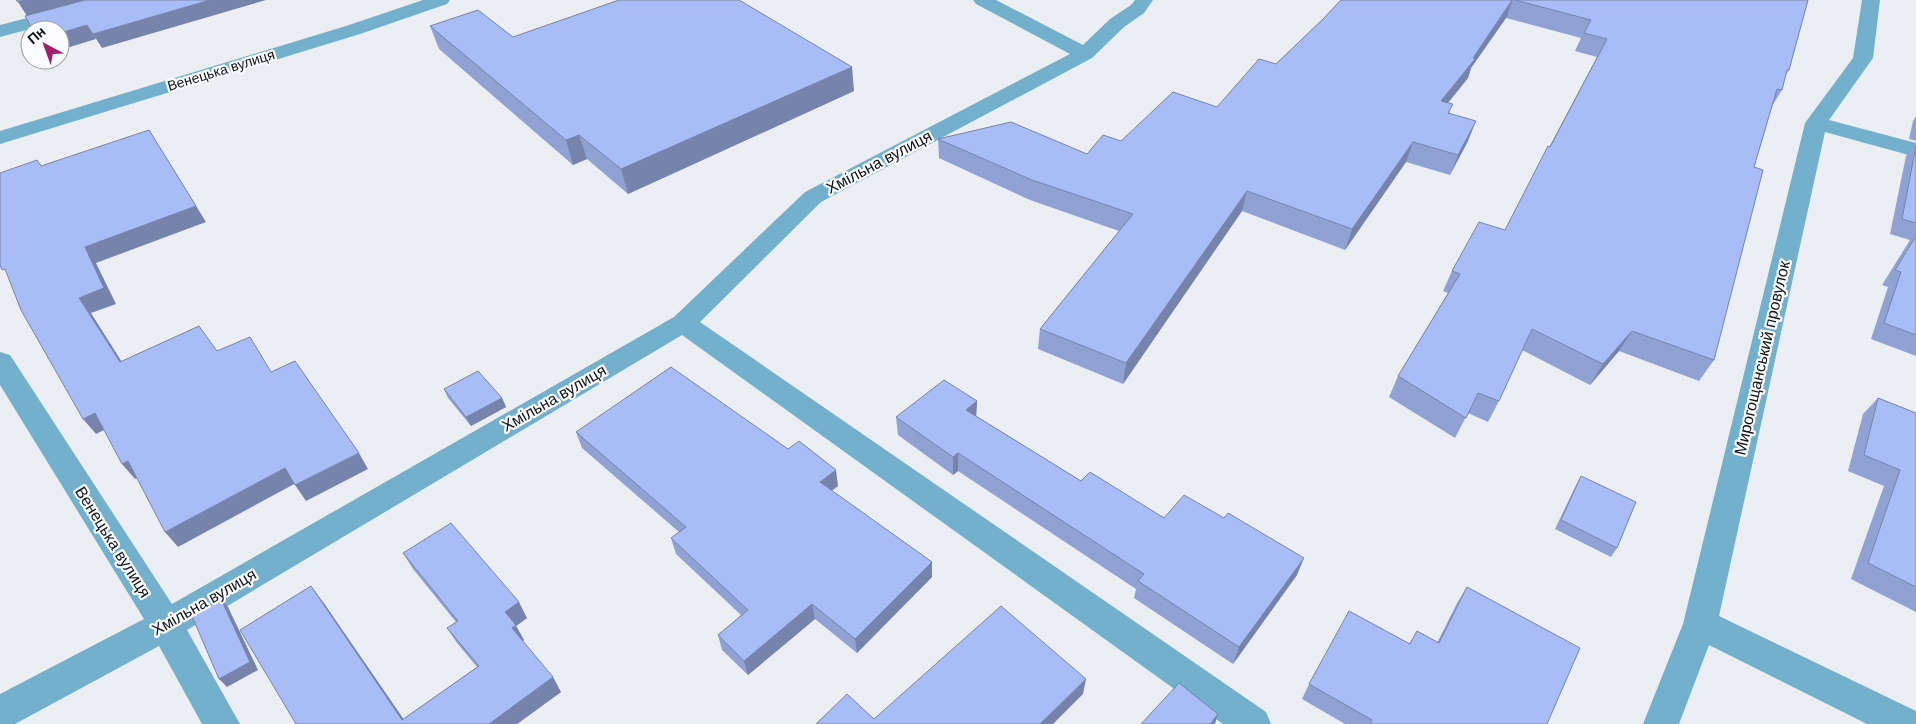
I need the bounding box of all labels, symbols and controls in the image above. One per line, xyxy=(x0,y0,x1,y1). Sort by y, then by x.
north arrow xyxy=(20,20,70,70)
text: Пн xyxy=(24,23,49,47)
street label: Венецька вулиця xyxy=(165,46,277,94)
street label: Хмільна вулиця xyxy=(823,127,935,197)
street label: Мирогощанський провулок xyxy=(1731,258,1793,457)
street label: Хмільна вулиця xyxy=(499,361,609,435)
street label: Венецька вулиця xyxy=(72,483,154,601)
street label: Хмільна вулиця xyxy=(149,565,259,639)

